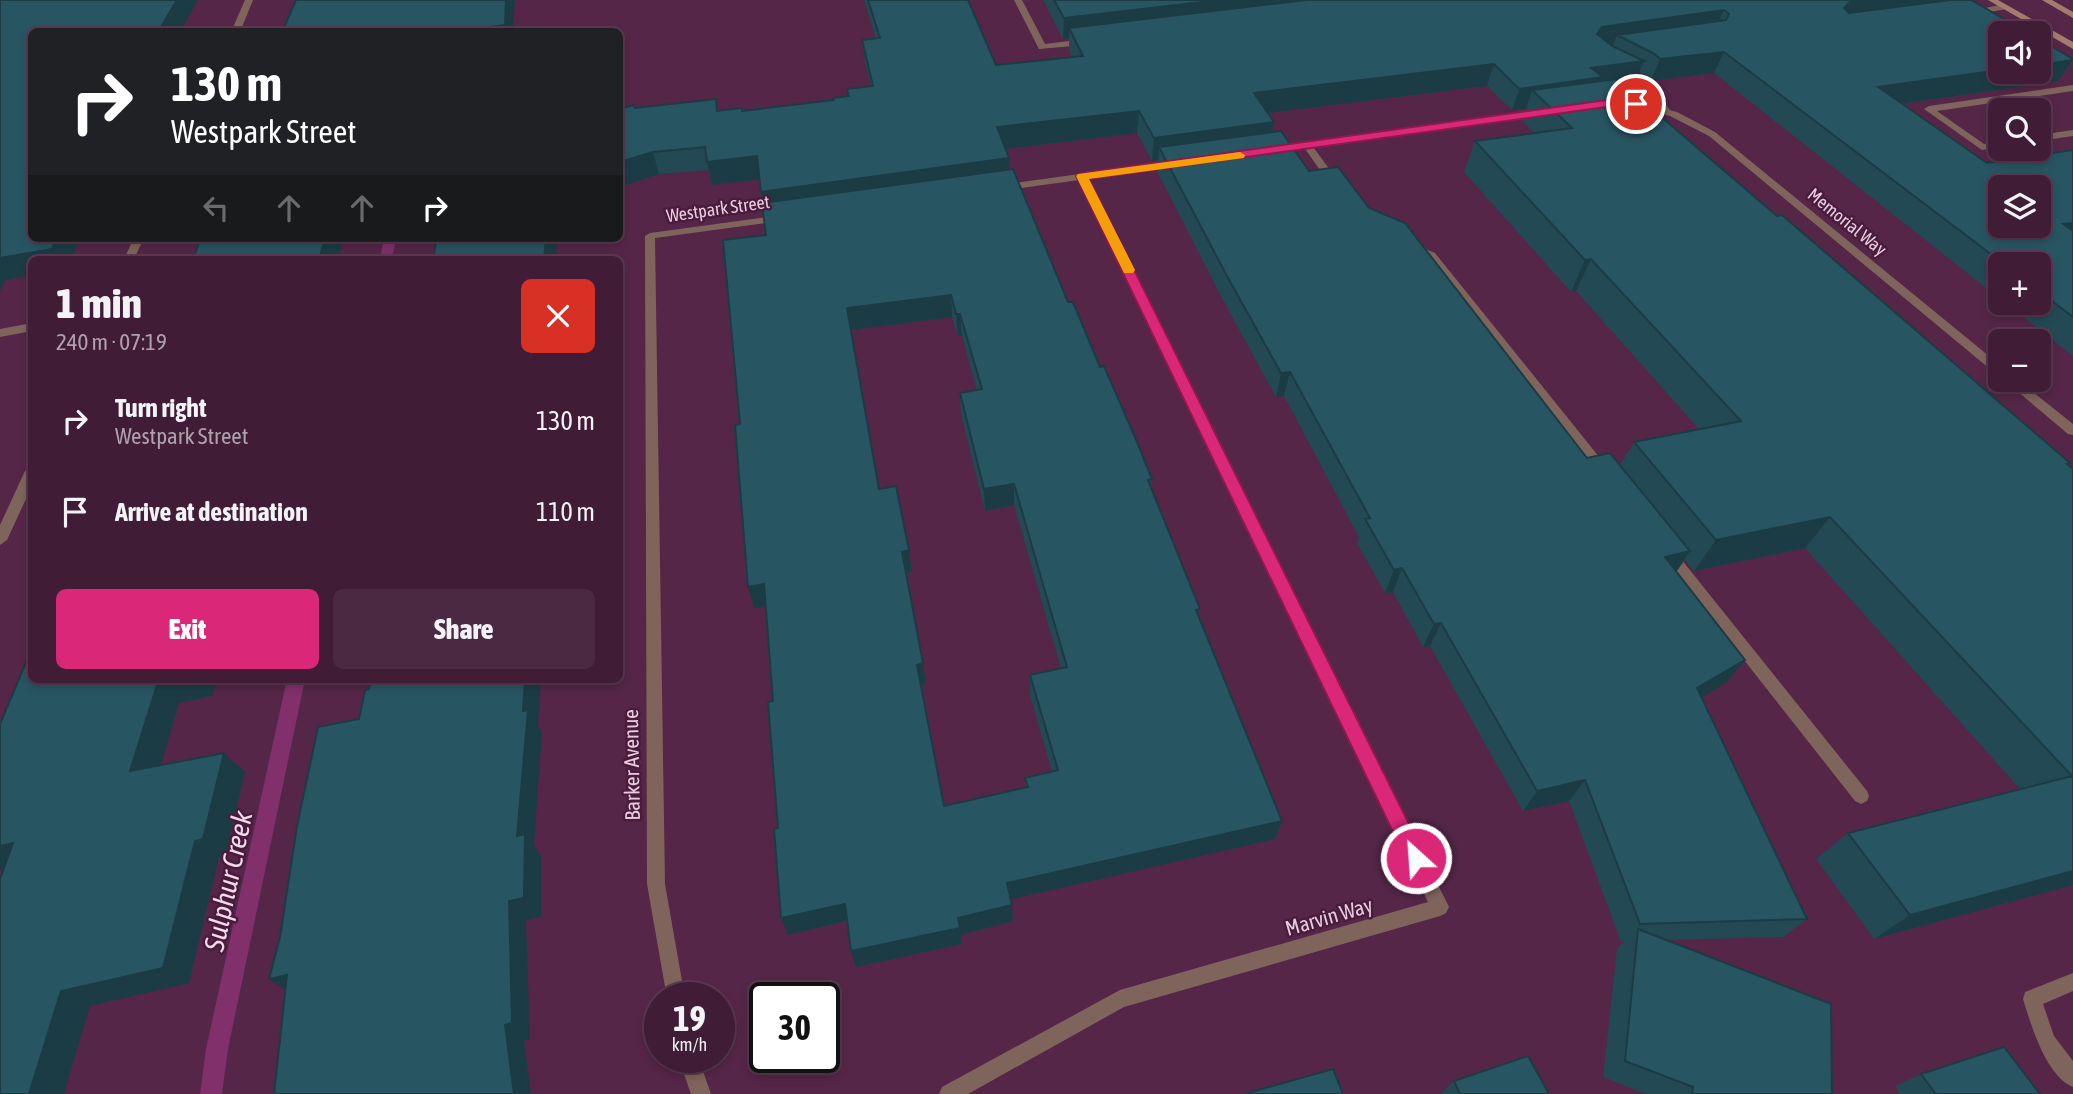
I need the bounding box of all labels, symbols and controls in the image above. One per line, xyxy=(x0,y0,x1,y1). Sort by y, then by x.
map controls xyxy=(1988,21,2051,392)
button: sound xyxy=(1988,21,2051,84)
text: 130 m xyxy=(171,55,282,111)
icon: right xyxy=(56,56,147,147)
pin xyxy=(1606,74,1666,134)
icon: arrive xyxy=(1617,85,1655,123)
button: search xyxy=(1988,98,2051,161)
text: Westpark Street xyxy=(171,113,356,150)
button: layers xyxy=(1988,175,2051,238)
street label: Memorial Way xyxy=(1804,184,1891,260)
icon: left xyxy=(197,189,235,227)
icon: ahead xyxy=(270,189,308,227)
icon: ahead xyxy=(343,189,381,227)
icon: right xyxy=(416,189,454,227)
street label: Westpark Street xyxy=(665,191,771,226)
button: + xyxy=(1988,252,2051,315)
text: 1 min xyxy=(56,279,142,327)
button: close xyxy=(521,279,595,353)
text: 240 m · 07:19 xyxy=(56,329,167,355)
button: − xyxy=(1988,329,2051,392)
text: Turn right xyxy=(115,393,206,423)
icon: right xyxy=(56,402,94,440)
text: 130 m xyxy=(536,406,595,436)
text: Westpark Street xyxy=(115,423,248,449)
icon: arrive xyxy=(56,493,94,531)
text: Arrive at destination xyxy=(115,497,308,527)
text: 110 m xyxy=(536,497,595,527)
button: Exit xyxy=(56,589,319,669)
button: Share xyxy=(333,589,595,669)
street label: Barker Avenue xyxy=(618,709,644,821)
water label: Sulphur Creek xyxy=(197,807,259,955)
position arrow xyxy=(1379,821,1453,895)
street label: Marvin Way xyxy=(1282,892,1375,940)
speed limit sign: 30 xyxy=(749,982,840,1073)
text: 19 xyxy=(673,998,706,1038)
text: km/h xyxy=(672,1034,707,1055)

